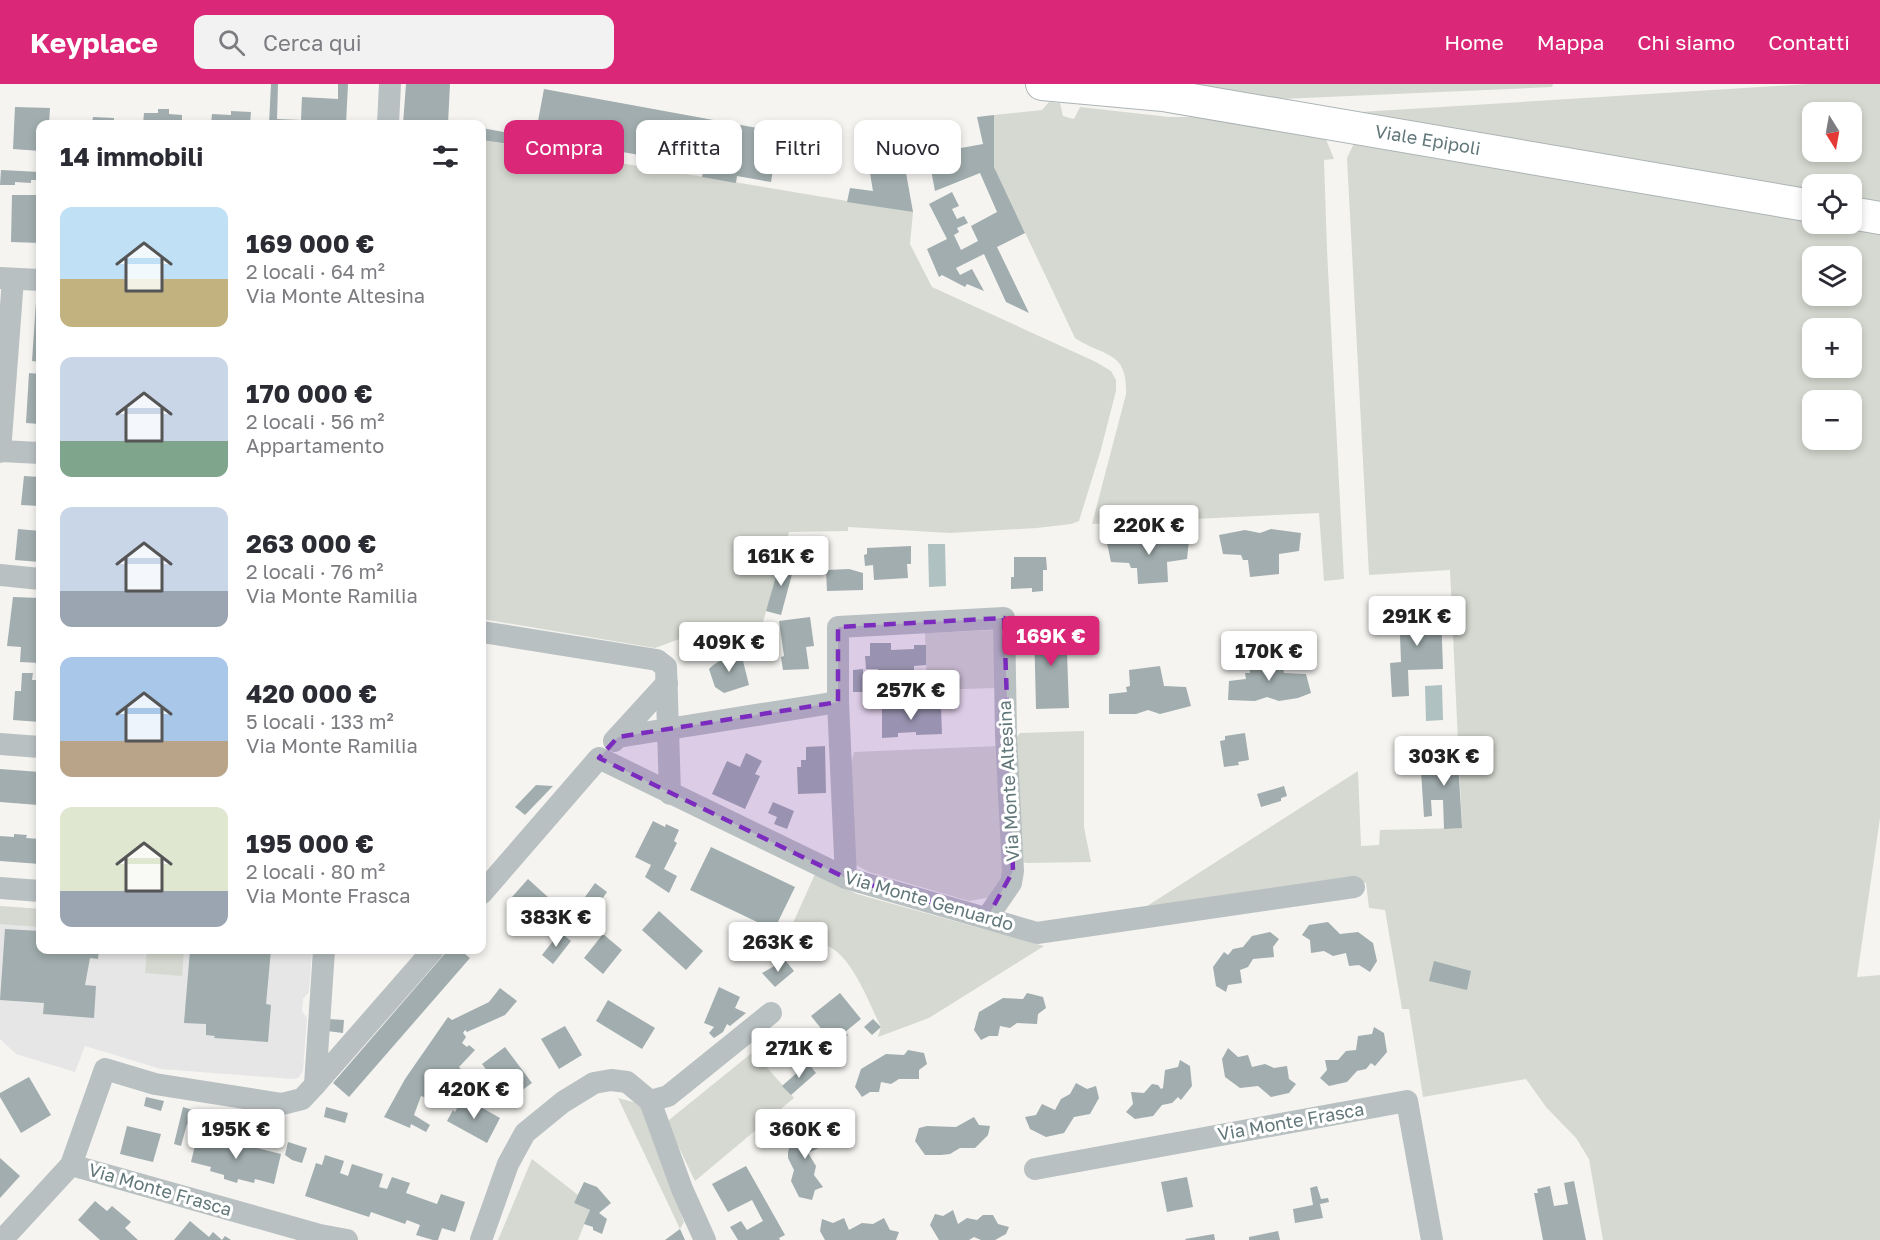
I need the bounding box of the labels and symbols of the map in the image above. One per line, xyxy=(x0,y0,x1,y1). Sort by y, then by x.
north arrow xyxy=(1802,102,1862,162)
street label: Viale Epipoli xyxy=(1373,119,1482,159)
pin: 220K € xyxy=(1100,505,1198,556)
pin: 161K € xyxy=(732,536,830,587)
pin: 291K € xyxy=(1368,596,1466,647)
pin: 169K € xyxy=(1002,616,1100,667)
pin: 409K € xyxy=(680,622,778,673)
pin: 170K € xyxy=(1220,631,1318,682)
pin: 257K € xyxy=(862,670,960,721)
street label: Via Monte Altesina xyxy=(993,700,1023,862)
pin: 303K € xyxy=(1395,736,1493,787)
street label: Via Monte Genuardo xyxy=(842,865,1016,935)
pin: 383K € xyxy=(507,897,605,948)
pin: 263K € xyxy=(729,922,827,973)
pin: 271K € xyxy=(750,1028,848,1079)
pin: 420K € xyxy=(425,1069,523,1120)
street label: Via Monte Frasca xyxy=(1216,1097,1366,1145)
pin: 195K € xyxy=(187,1109,285,1160)
pin: 360K € xyxy=(756,1109,854,1160)
street label: Via Monte Frasca xyxy=(86,1158,234,1220)

